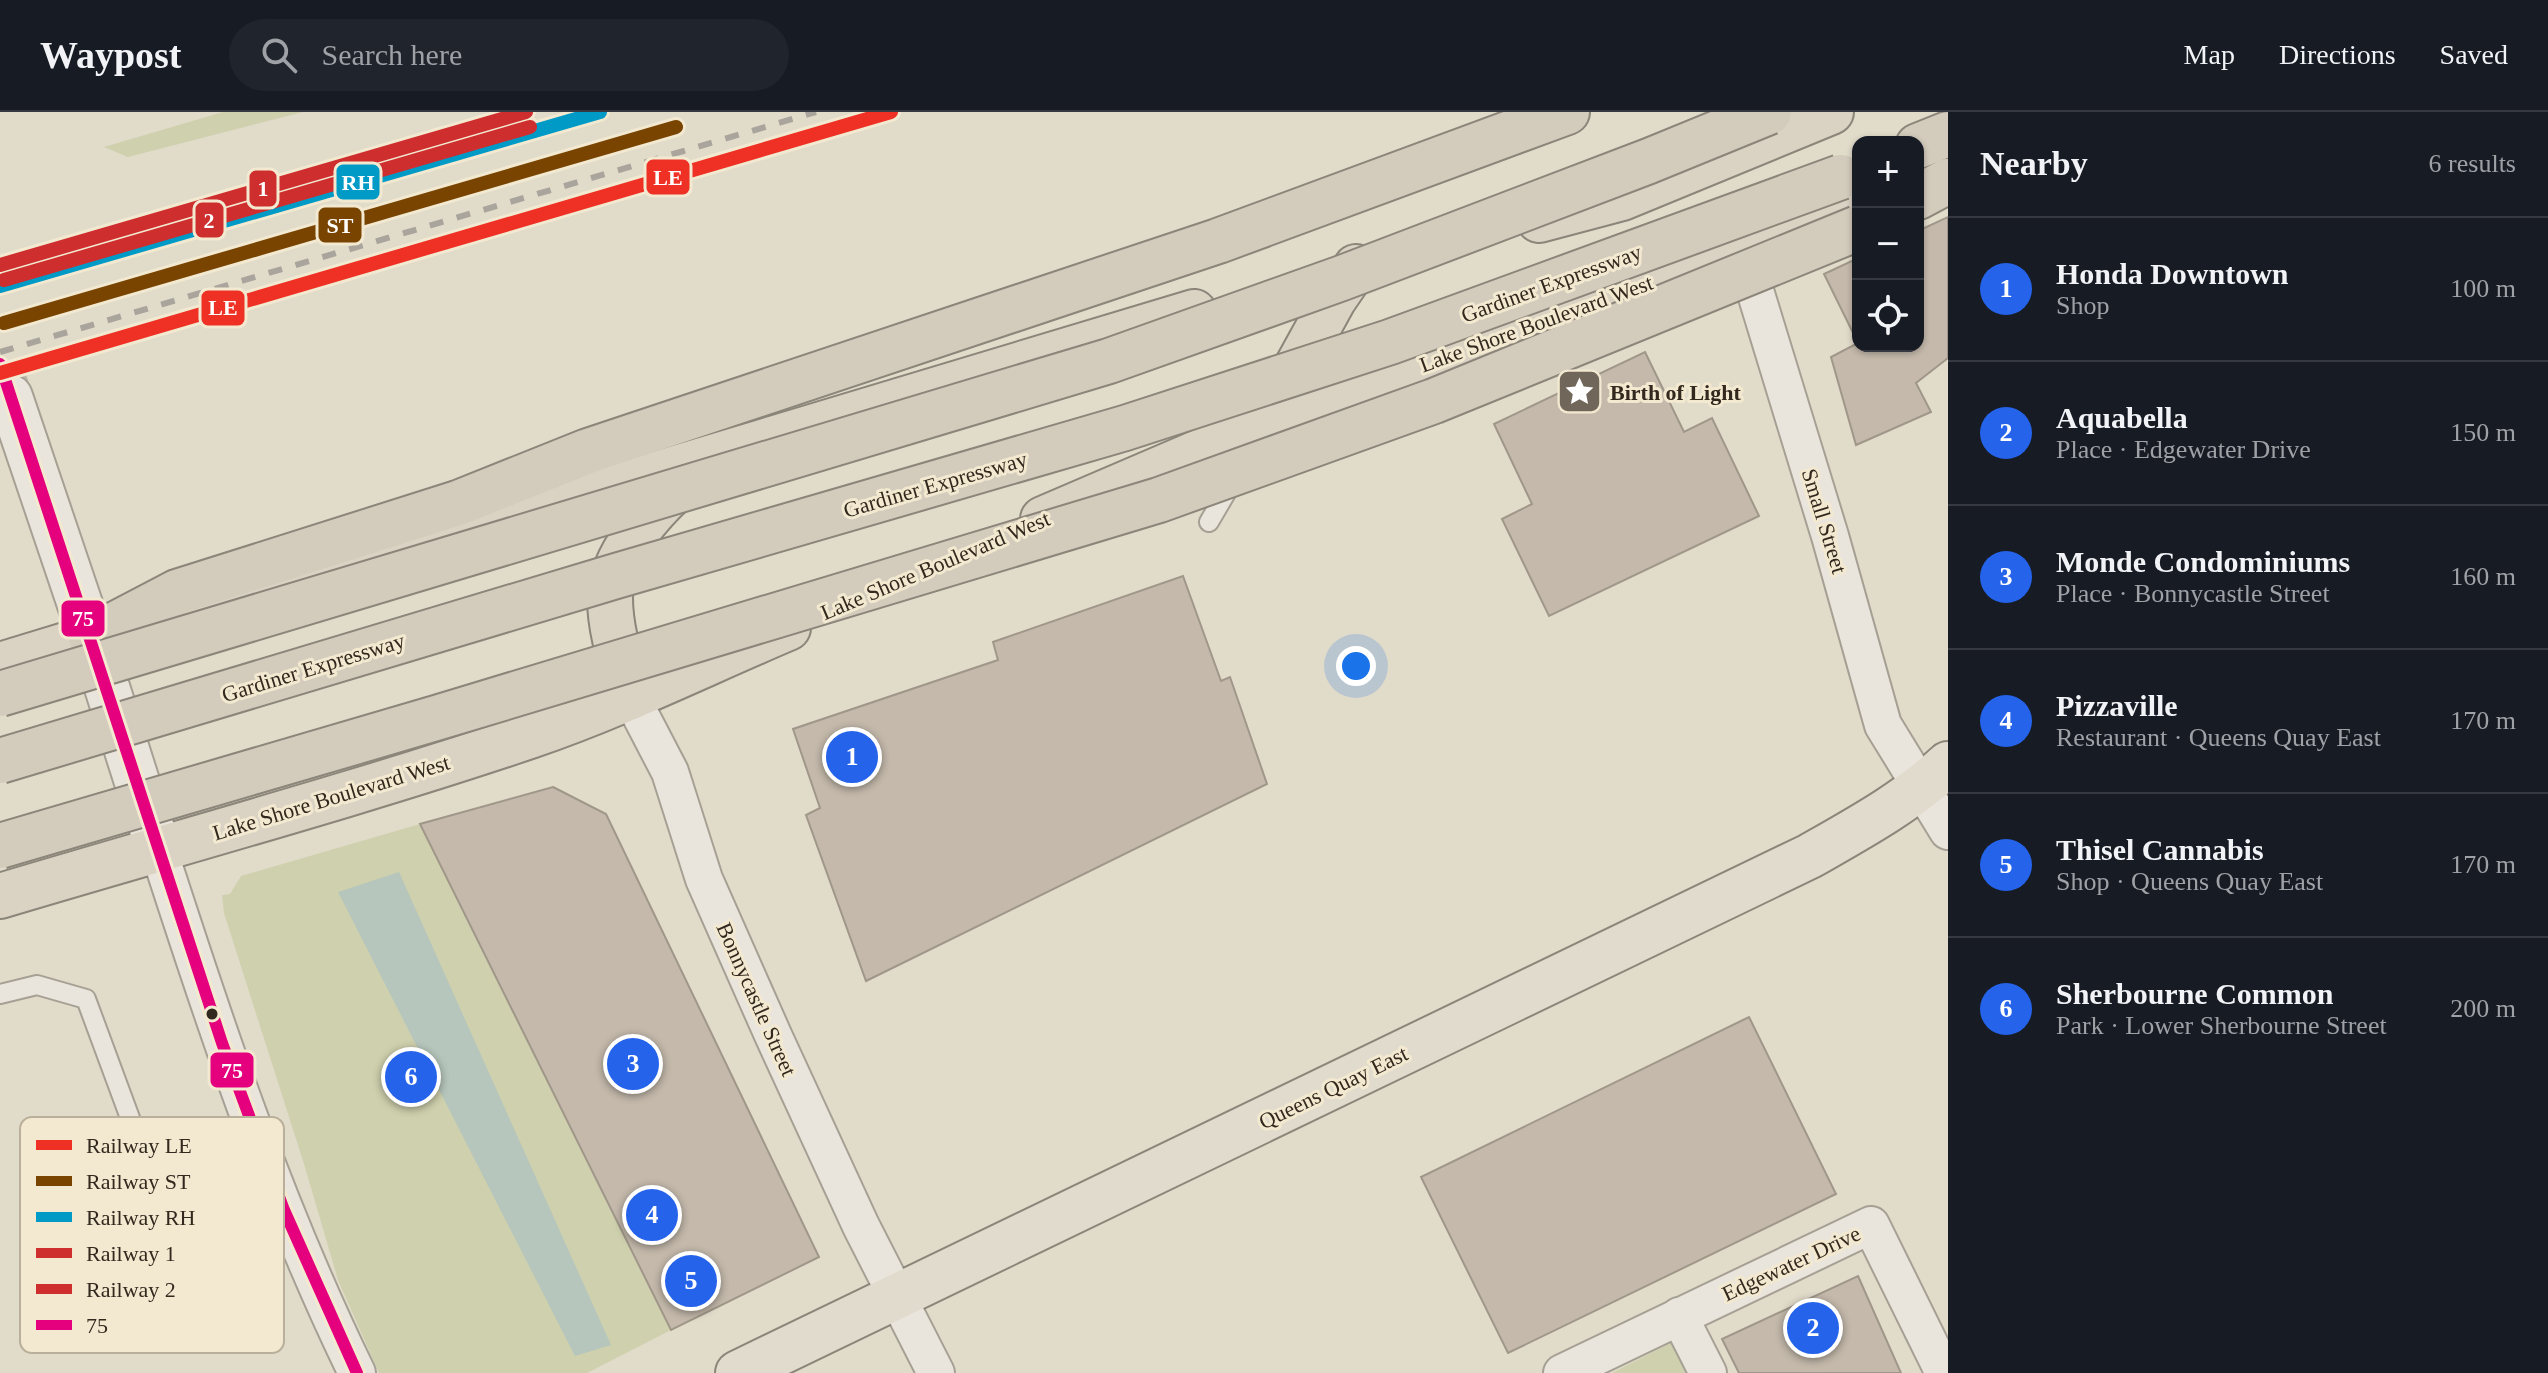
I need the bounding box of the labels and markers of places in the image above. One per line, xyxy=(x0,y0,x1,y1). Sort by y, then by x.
place icon: Birth of Light xyxy=(1555,368,1603,416)
place label: Birth of Light xyxy=(1610,380,1741,405)
pin: 1 xyxy=(826,727,878,787)
unlabelled marker xyxy=(204,1006,220,1022)
pin: 3 xyxy=(607,1034,659,1094)
pin: 6 xyxy=(385,1047,437,1107)
pin: 4 xyxy=(626,1185,678,1245)
pin: 5 xyxy=(665,1251,717,1311)
pin: 2 xyxy=(1787,1298,1839,1358)

